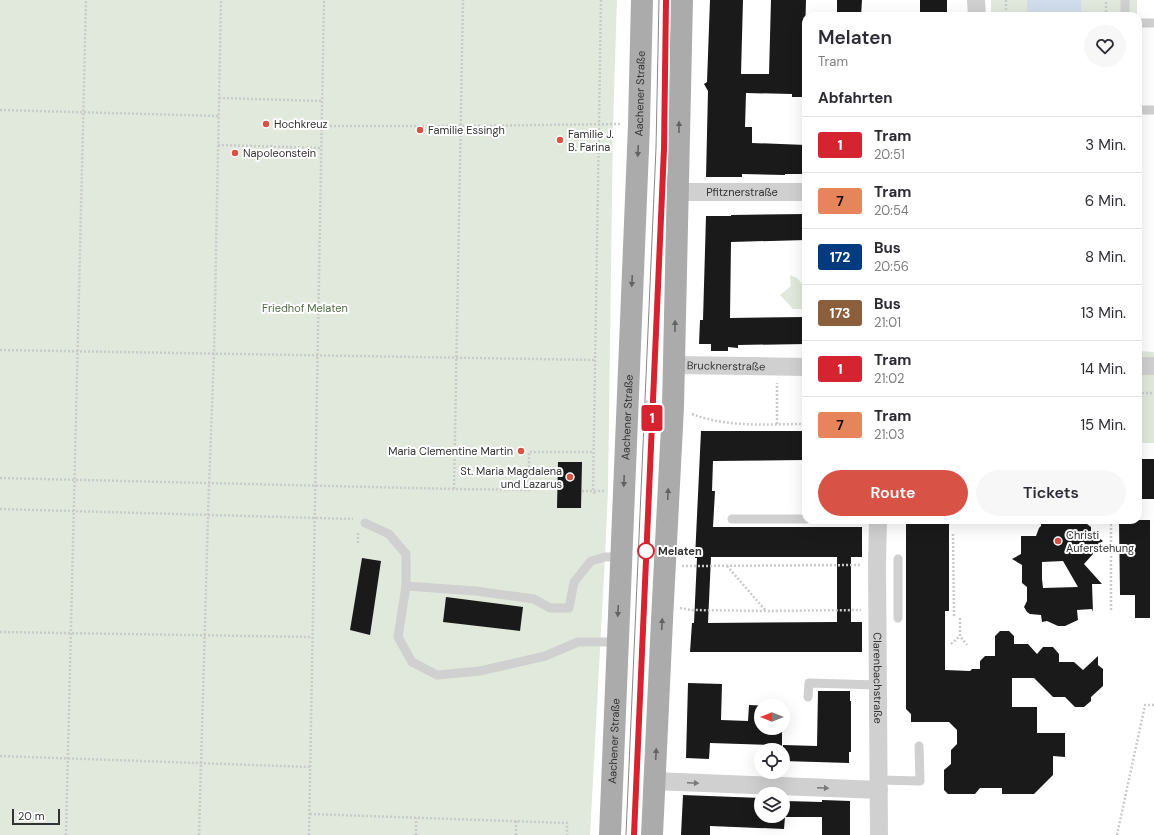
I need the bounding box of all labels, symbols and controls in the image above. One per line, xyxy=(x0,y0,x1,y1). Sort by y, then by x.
text: Melaten xyxy=(818,25,892,50)
button: heart xyxy=(1084,25,1126,67)
street label: Aachener Straße xyxy=(632,51,648,137)
text: Tram xyxy=(818,53,848,70)
text: Abfahrten xyxy=(818,88,893,108)
place label: Hochkreuz xyxy=(274,117,328,131)
marker: Hochkreuz xyxy=(261,119,271,129)
one-way arrow xyxy=(676,120,682,133)
place label: Familie Essingh xyxy=(428,123,505,137)
marker: Familie Essingh xyxy=(415,125,425,135)
text: Tram xyxy=(874,126,911,146)
place label: Familie J. B. Farina xyxy=(568,127,614,154)
marker: Familie J. B. Farina xyxy=(555,135,565,145)
text: 3 Min. xyxy=(1085,135,1126,155)
text: 1 xyxy=(837,136,843,154)
one-way arrow xyxy=(634,145,641,157)
place label: Napoleonstein xyxy=(243,146,316,160)
text: 20:51 xyxy=(874,146,905,163)
marker: Napoleonstein xyxy=(230,148,240,158)
text: Tram xyxy=(874,182,911,202)
street label: Pfitznerstraße xyxy=(706,185,778,199)
text: 6 Min. xyxy=(1085,191,1126,211)
text: 7 xyxy=(836,192,844,210)
text: 20:54 xyxy=(874,202,909,219)
text: Bus xyxy=(874,238,901,258)
text: 8 Min. xyxy=(1085,247,1126,267)
text: 172 xyxy=(830,248,850,266)
text: 20:56 xyxy=(874,258,909,275)
one-way arrow xyxy=(629,275,635,288)
text: Bus xyxy=(874,294,901,314)
park label: Friedhof Melaten xyxy=(262,301,348,315)
text: 13 Min. xyxy=(1081,303,1126,323)
text: 173 xyxy=(830,304,850,322)
text: 21:01 xyxy=(874,314,901,331)
one-way arrow xyxy=(672,319,678,332)
text: Tram xyxy=(874,350,911,370)
street label: Brucknerstraße xyxy=(687,358,765,373)
text: 14 Min. xyxy=(1080,359,1126,379)
text: 1 xyxy=(837,360,843,378)
text: 21:02 xyxy=(874,370,904,387)
street label: Aachener Straße xyxy=(618,374,636,460)
line badge: 1 xyxy=(639,405,665,431)
text: Tram xyxy=(874,406,911,426)
text: 1 xyxy=(649,409,655,427)
text: 15 Min. xyxy=(1080,415,1126,435)
text: 7 xyxy=(836,416,844,434)
text: 21:03 xyxy=(874,426,905,443)
place label: Maria Clementine Martin xyxy=(388,444,513,458)
marker: Maria Clementine Martin xyxy=(516,446,526,456)
place label: St. Maria Magdalena und Lazarus xyxy=(460,464,562,491)
button: Route xyxy=(818,470,968,516)
button: Tickets xyxy=(976,470,1126,516)
marker: St. Maria Magdalena und Lazarus xyxy=(565,472,575,482)
one-way arrow xyxy=(621,475,628,487)
one-way arrow xyxy=(665,488,672,500)
place label: Christi Auferstehung xyxy=(1066,528,1134,555)
marker: Christi Auferstehung xyxy=(1053,536,1063,546)
marker: Melaten xyxy=(637,542,655,560)
place label: Melaten xyxy=(658,544,702,558)
one-way arrow xyxy=(615,605,622,617)
one-way arrow xyxy=(658,618,665,630)
street label: Clarenbachstraße xyxy=(870,632,885,724)
street label: Aachener Straße xyxy=(605,698,623,784)
north arrow xyxy=(754,699,790,735)
map controls xyxy=(754,699,790,823)
button: locate xyxy=(754,743,790,779)
one-way arrow xyxy=(652,748,659,760)
one-way arrow xyxy=(687,780,700,786)
one-way arrow xyxy=(817,785,830,791)
button: layers xyxy=(754,787,790,823)
scale bar xyxy=(12,807,60,826)
text: 20 m xyxy=(18,809,44,823)

